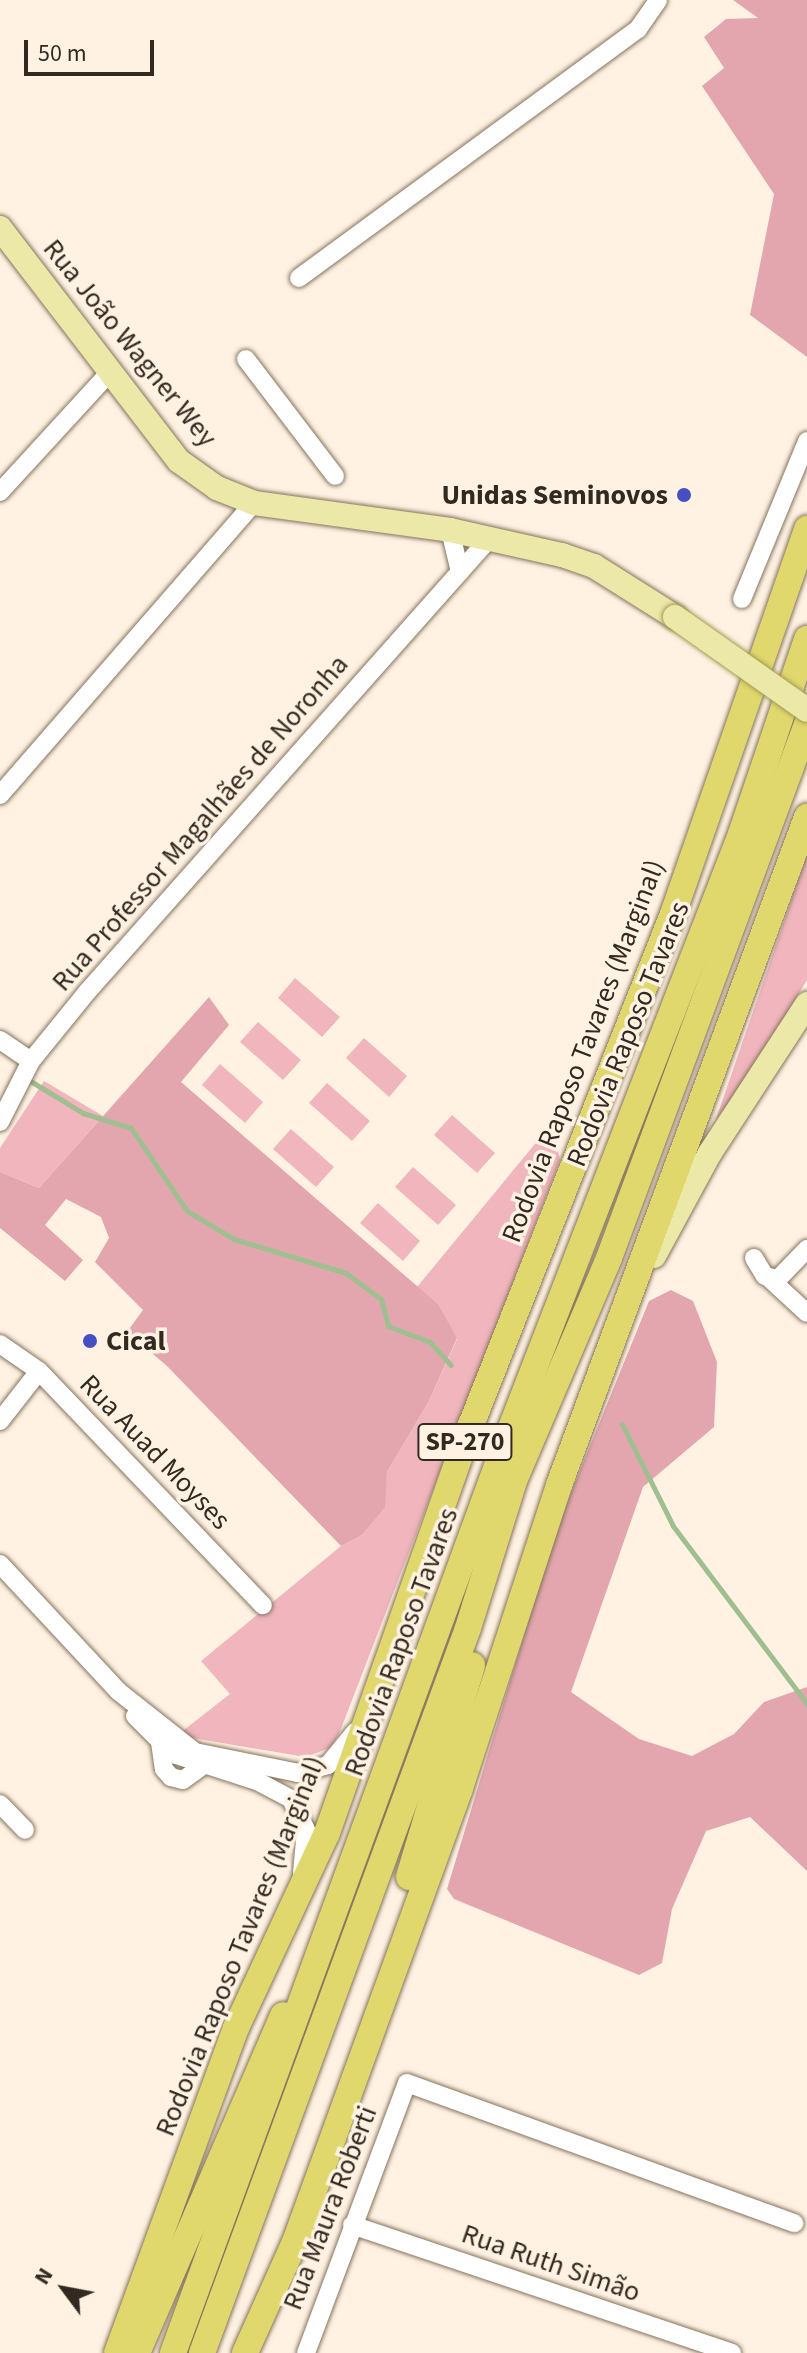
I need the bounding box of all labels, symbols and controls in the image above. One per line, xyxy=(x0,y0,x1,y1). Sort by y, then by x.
scale bar xyxy=(28,24,158,74)
text: 50 m xyxy=(38,36,87,71)
street label: Rua João Wagner Wey xyxy=(36,232,224,454)
place label: Unidas Seminovos xyxy=(441,478,668,512)
marker: Unidas Seminovos xyxy=(675,486,693,504)
street label: Rua Professor Magalhães de Noronha xyxy=(45,648,355,998)
street label: Rodovia Raposo Tavares (Marginal) xyxy=(494,855,672,1247)
street label: Rodovia Raposo Tavares xyxy=(559,897,697,1171)
place label: Cical xyxy=(106,1324,166,1358)
marker: Cical xyxy=(81,1332,99,1350)
street label: Rua Auad Moyses xyxy=(73,1368,237,1536)
road number: SP-270 xyxy=(417,1420,513,1464)
street label: Rodovia Raposo Tavares xyxy=(337,1503,465,1781)
street label: Rodovia Raposo Tavares (Marginal) xyxy=(148,1751,332,2141)
street label: Rua Maura Roberti xyxy=(276,2101,384,2315)
street label: Rua Ruth Simão xyxy=(457,2217,645,2309)
north arrow xyxy=(24,2249,104,2329)
text: N xyxy=(26,2262,61,2291)

